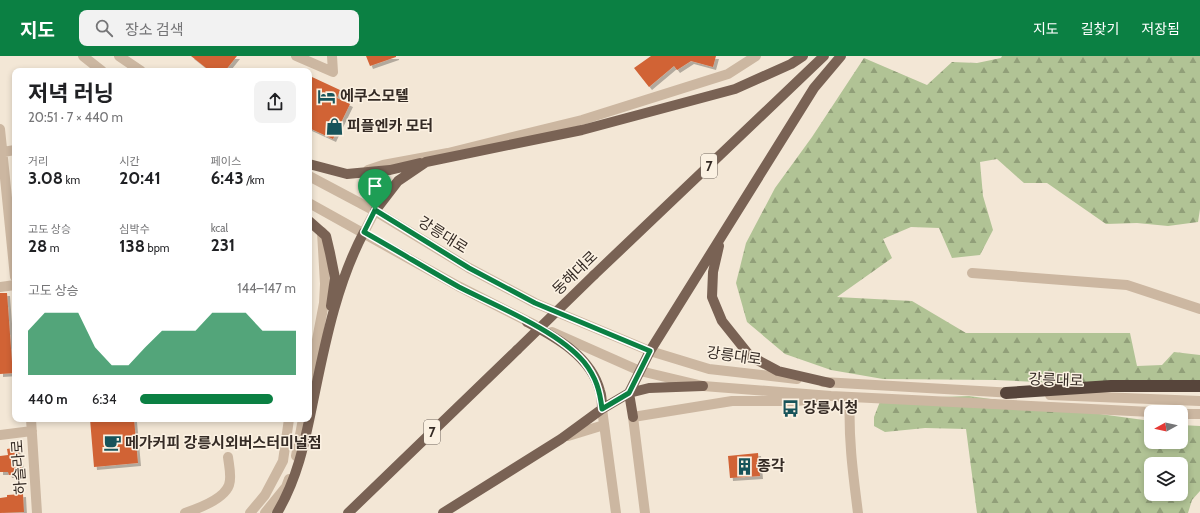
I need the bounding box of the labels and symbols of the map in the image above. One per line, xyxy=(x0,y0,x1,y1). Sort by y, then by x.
hotel icon: 에쿠스모텔 xyxy=(317,86,337,106)
place label: 에쿠스모텔 xyxy=(340,87,409,105)
shop icon: 피플엔카 모터 xyxy=(324,116,344,136)
place label: 피플엔카 모터 xyxy=(347,117,433,135)
road number: 7 xyxy=(701,154,717,178)
pin xyxy=(358,169,392,210)
street label: 강릉대로 xyxy=(415,213,471,257)
street label: 동해대로 xyxy=(549,247,601,299)
street label: 강릉대로 xyxy=(705,343,763,369)
street label: 강릉대로 xyxy=(1028,370,1084,390)
bus stop icon: 강릉시청 xyxy=(780,398,800,418)
place label: 강릉시청 xyxy=(803,399,858,417)
north arrow xyxy=(1144,405,1188,449)
road number: 7 xyxy=(424,420,440,444)
cafe icon: 메가커피 강릉시외버스터미널점 xyxy=(102,433,122,453)
place label: 메가커피 강릉시외버스터미널점 xyxy=(125,434,322,452)
street label: 하슬라로 xyxy=(8,439,30,495)
building icon: 종각 xyxy=(734,456,754,476)
place label: 종각 xyxy=(757,457,785,475)

